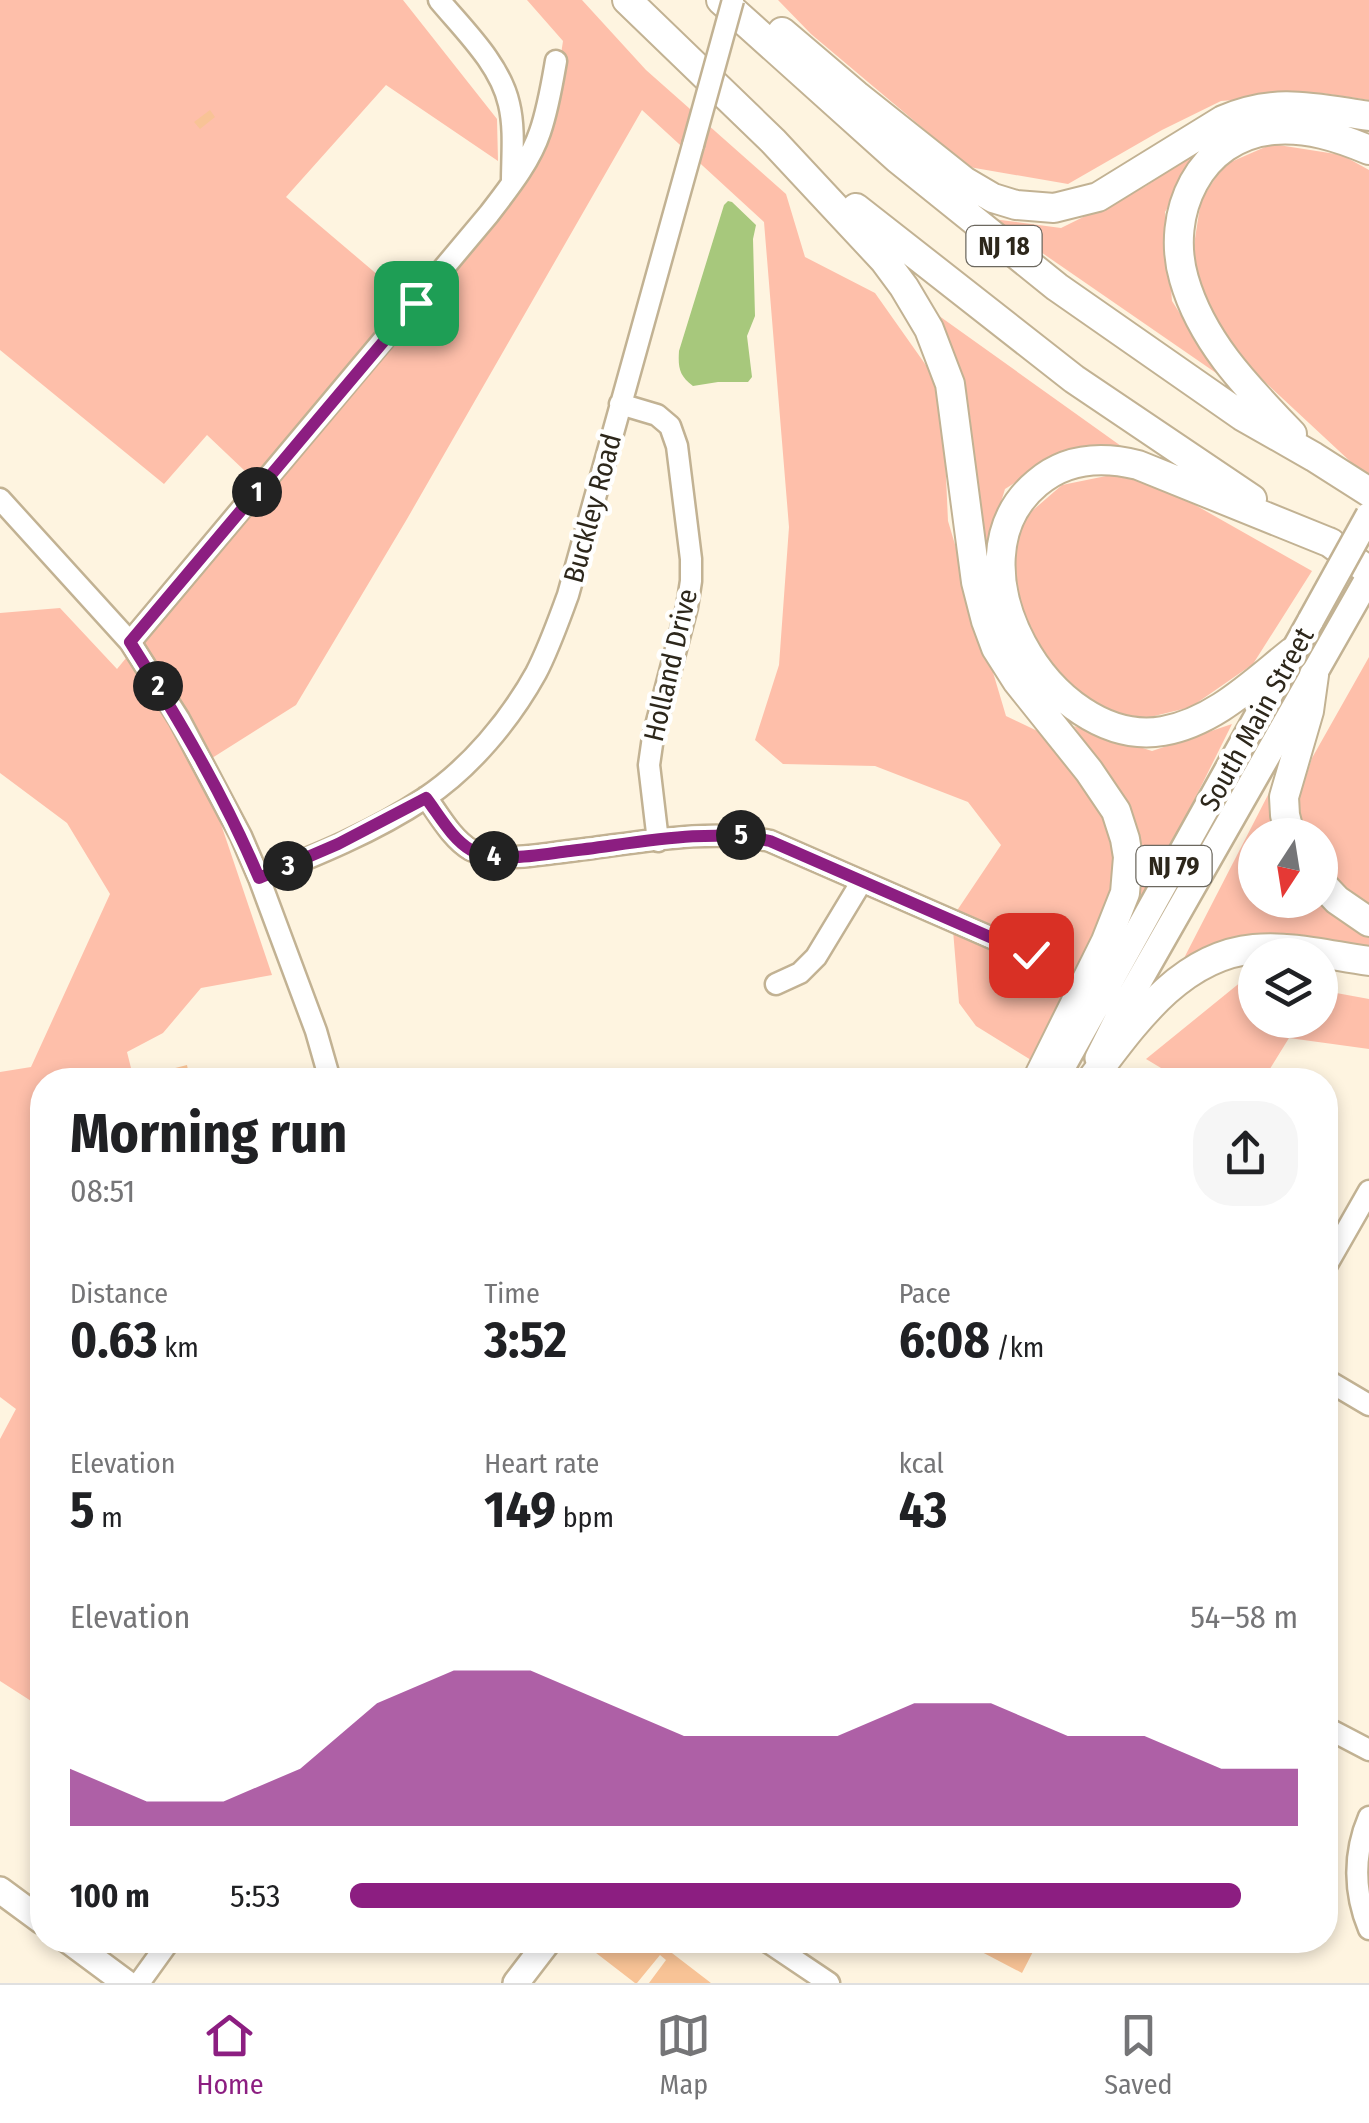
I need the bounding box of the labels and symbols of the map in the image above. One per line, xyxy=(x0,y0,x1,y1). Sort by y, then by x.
road number: NJ 18 xyxy=(966,226,1042,266)
pin xyxy=(374,261,459,346)
street label: Buckley Road xyxy=(557,430,628,586)
pin: 1 xyxy=(232,467,282,517)
street label: Holland Drive xyxy=(637,586,704,745)
street label: South Main Street xyxy=(1192,621,1321,817)
pin: 2 xyxy=(133,661,183,711)
pin: 5 xyxy=(716,810,766,860)
north arrow xyxy=(1238,818,1338,918)
pin: 4 xyxy=(469,831,519,881)
pin: 3 xyxy=(263,841,313,891)
road number: NJ 79 xyxy=(1136,846,1212,886)
pin xyxy=(989,913,1074,998)

